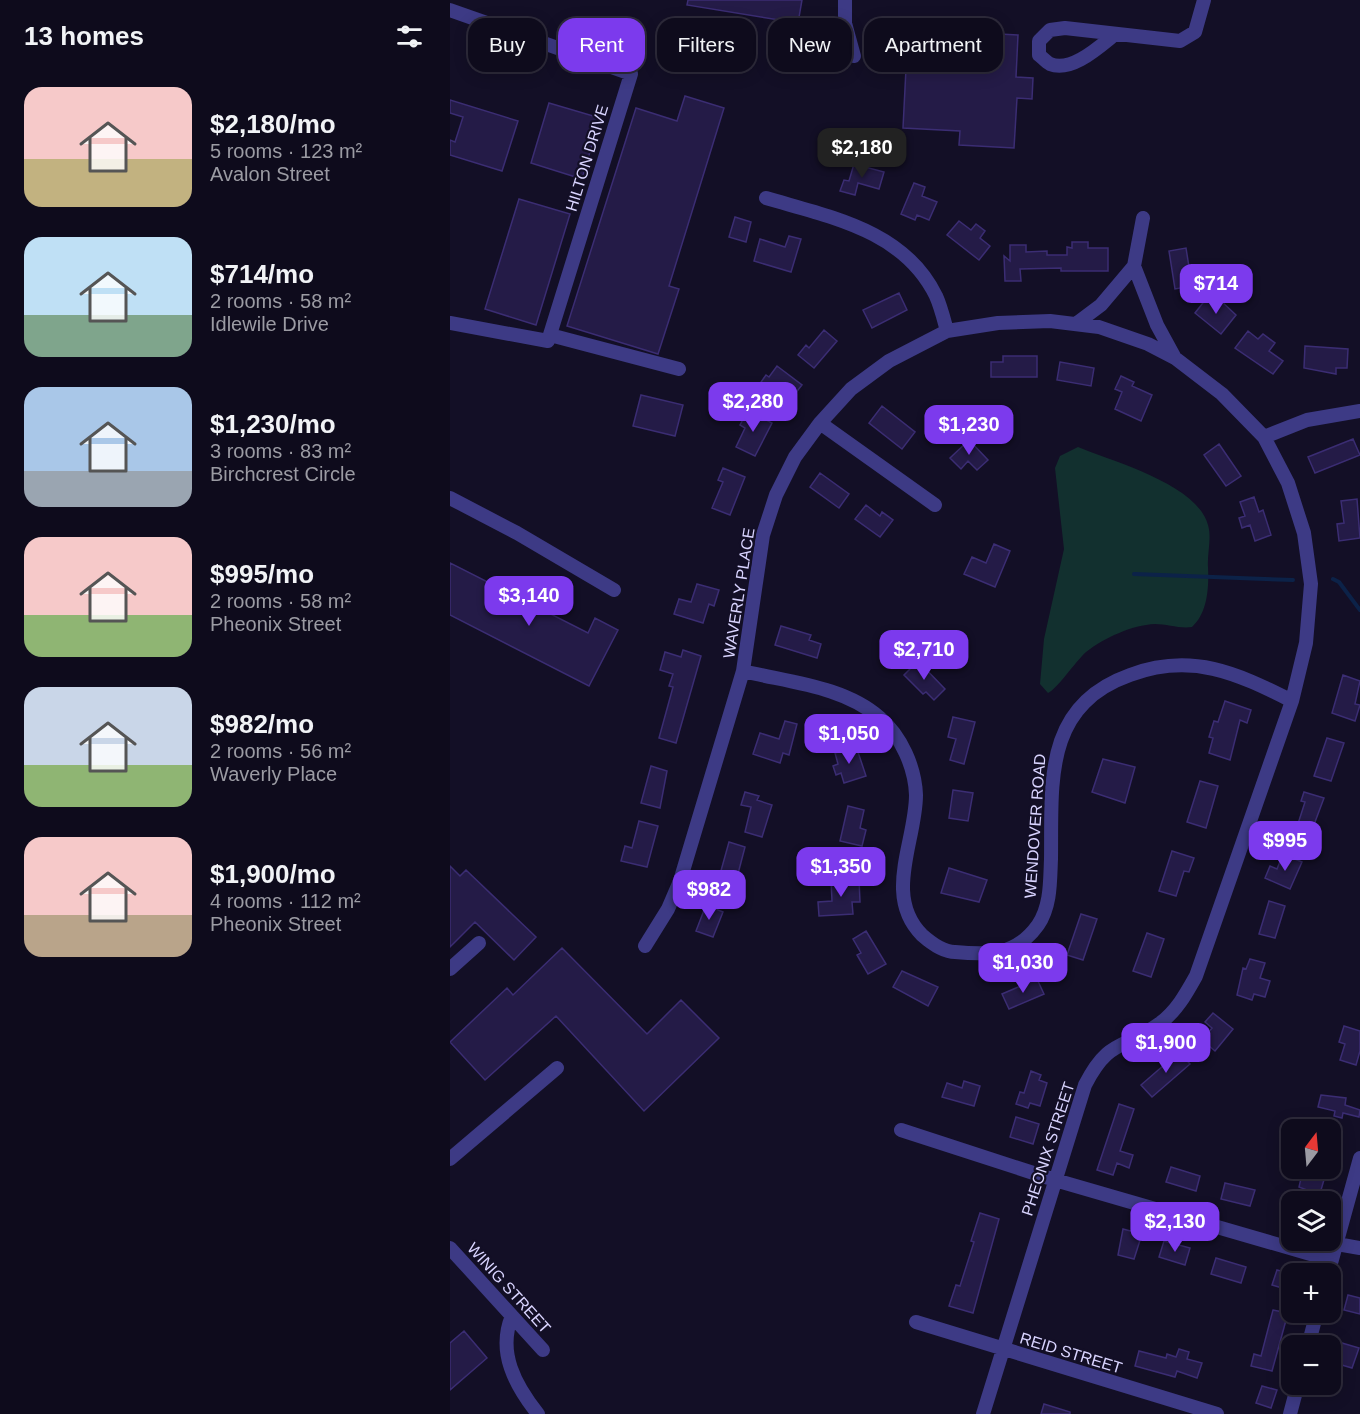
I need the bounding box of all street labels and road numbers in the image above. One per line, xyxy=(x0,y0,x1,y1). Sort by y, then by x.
street label: HILTON DRIVE xyxy=(563,103,611,213)
street label: WAVERLY PLACE xyxy=(720,527,758,659)
street label: WENDOVER ROAD xyxy=(1021,753,1049,899)
street label: PHEONIX STREET xyxy=(1018,1080,1078,1218)
street label: WINIG STREET xyxy=(464,1239,554,1337)
street label: REID STREET xyxy=(1018,1329,1124,1377)

